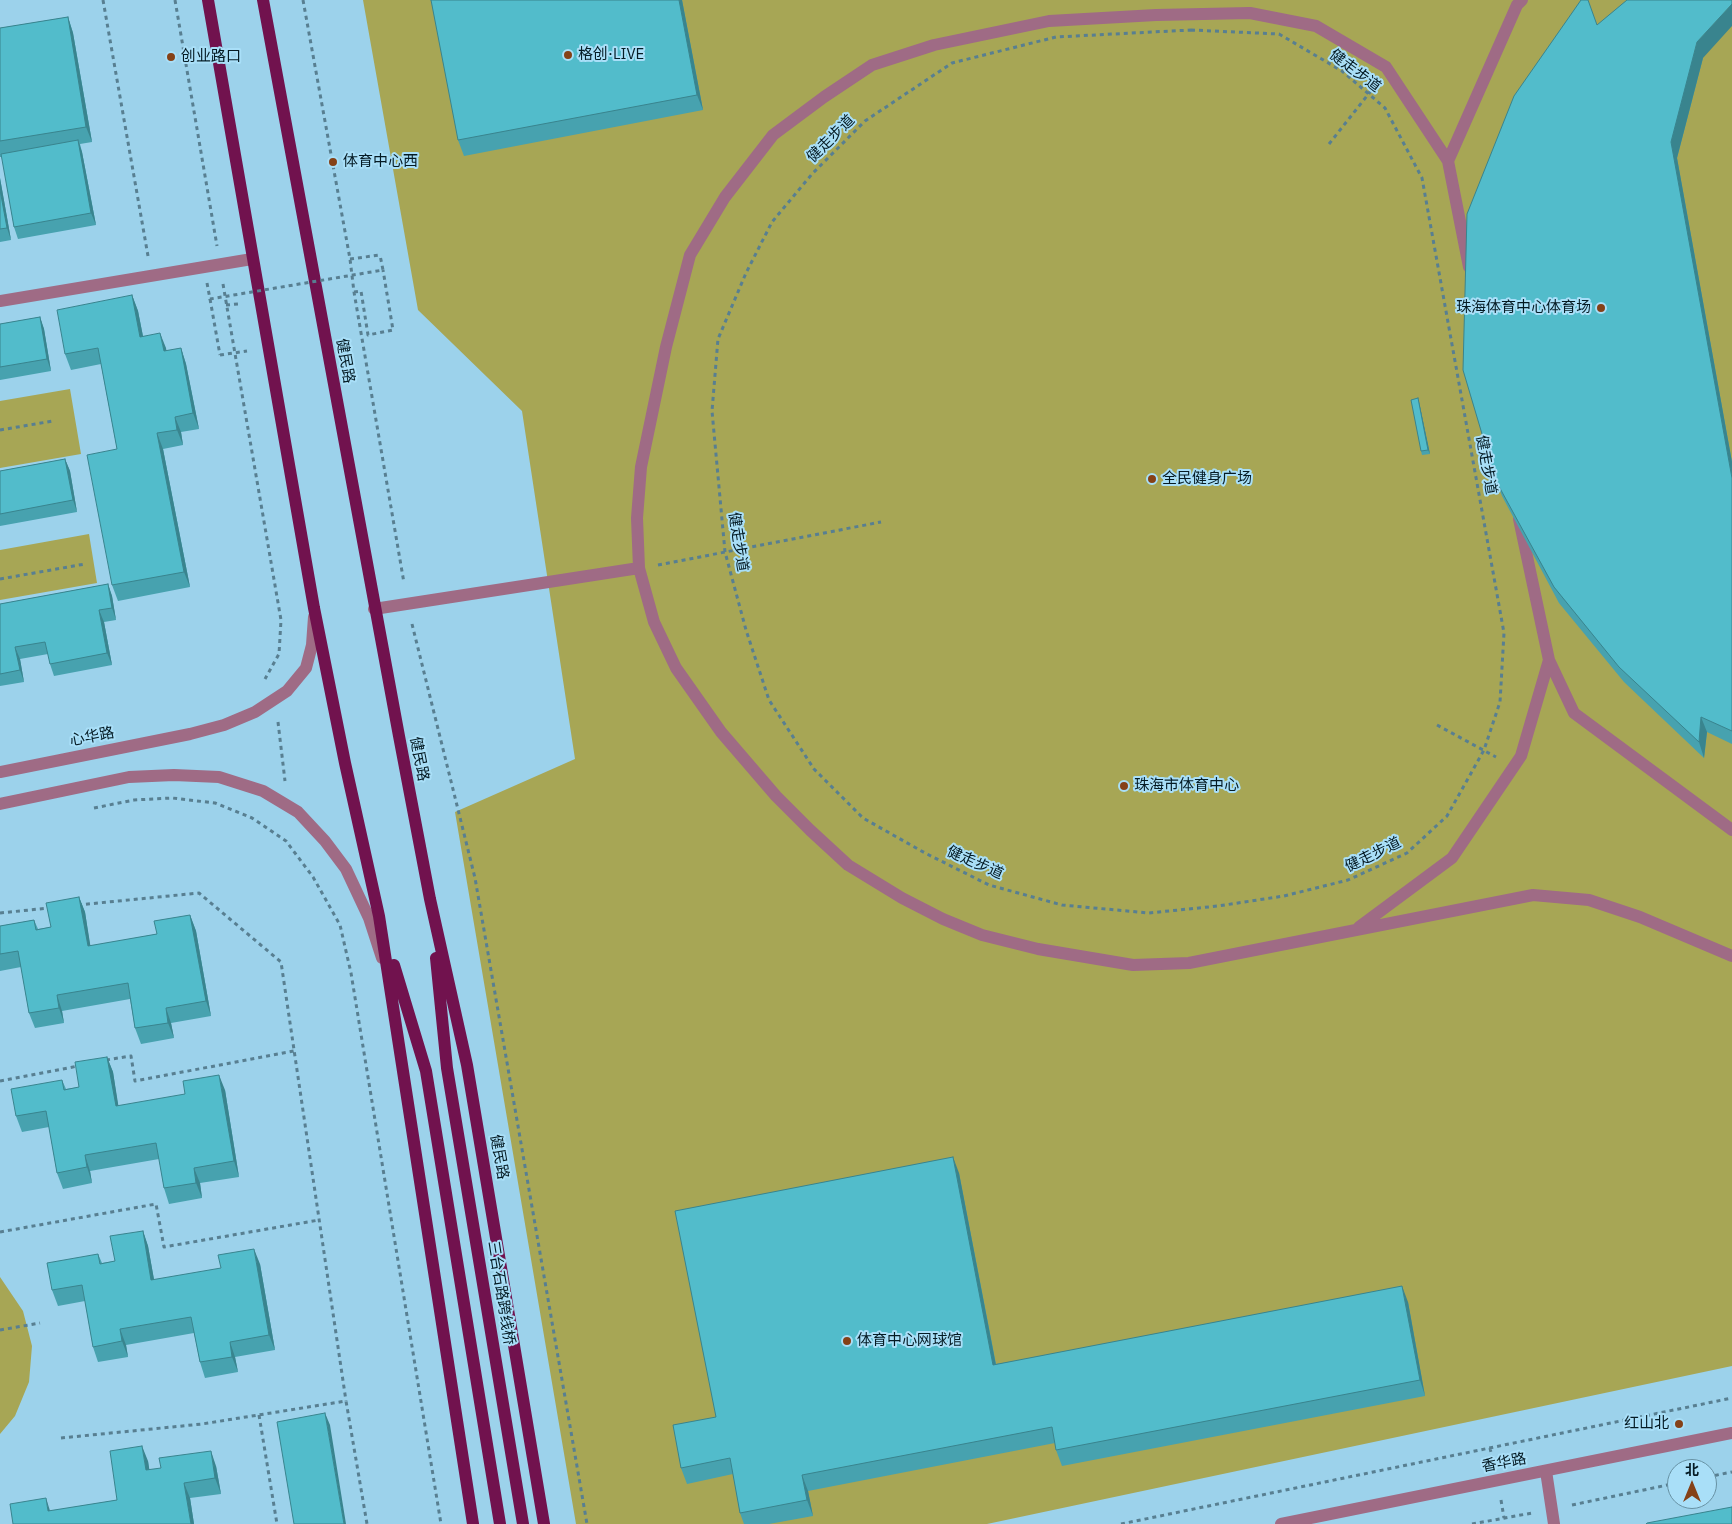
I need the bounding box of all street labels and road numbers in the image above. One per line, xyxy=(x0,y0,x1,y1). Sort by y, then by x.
street label: 健走步道 xyxy=(1326,46,1384,96)
street label: 健走步道 xyxy=(803,111,859,167)
street label: 健民路 xyxy=(332,337,358,385)
street label: 健走步道 xyxy=(1472,434,1500,496)
street label: 健走步道 xyxy=(724,511,752,573)
street label: 心华路 xyxy=(68,724,116,750)
street label: 健民路 xyxy=(406,735,432,783)
street label: 健走步道 xyxy=(1342,834,1404,876)
street label: 健走步道 xyxy=(944,843,1006,883)
street label: 健民路 xyxy=(486,1133,512,1181)
street label: 三台石路跨线桥 xyxy=(484,1240,518,1346)
street label: 香华路 xyxy=(1480,1450,1528,1476)

